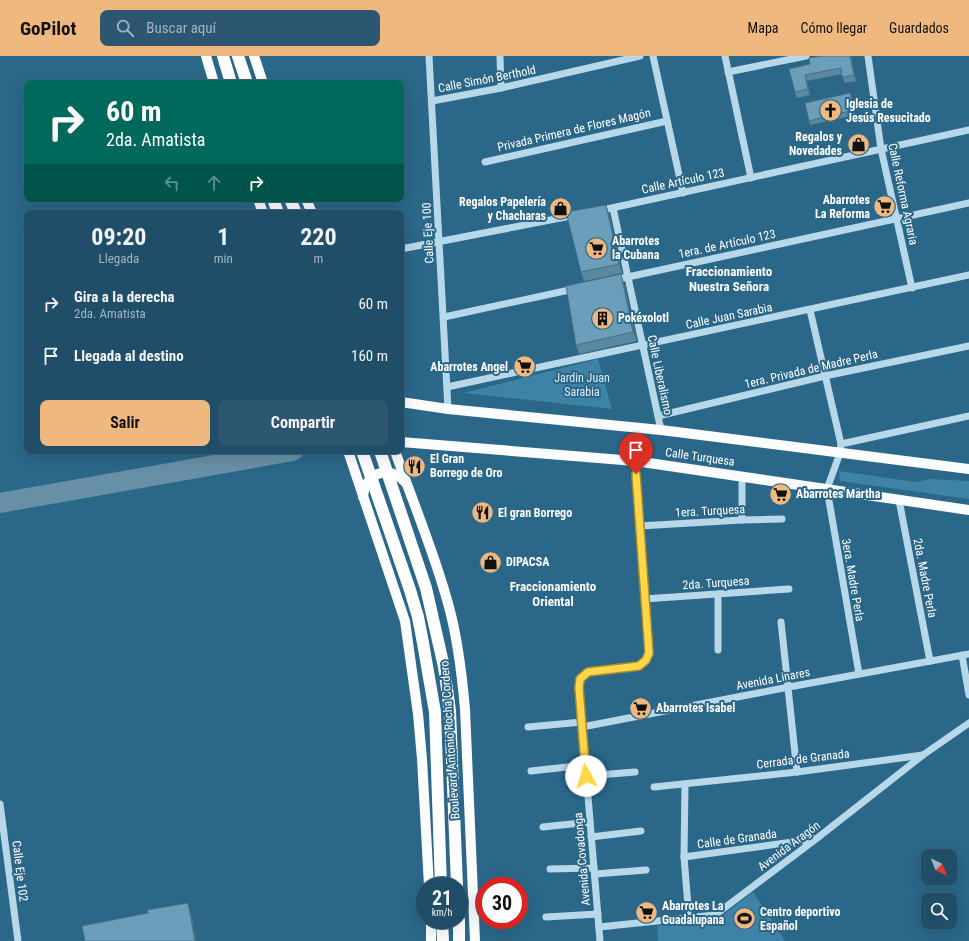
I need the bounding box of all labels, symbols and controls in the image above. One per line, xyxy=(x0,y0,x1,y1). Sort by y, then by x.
search box xyxy=(100,10,380,46)
text: GoPilot xyxy=(20,17,76,40)
icon: search xyxy=(114,17,136,39)
text: Buscar aquí xyxy=(146,19,216,37)
text: Mapa xyxy=(748,20,779,36)
text: Cómo llegar xyxy=(801,20,867,36)
text: Guardados xyxy=(889,20,949,36)
street label: Calle Simón Berthold xyxy=(437,63,537,95)
text: 60 m xyxy=(106,95,162,128)
icon: right xyxy=(40,96,92,148)
place label: Iglesia de Jesús Resucitado xyxy=(846,97,931,125)
church icon: Iglesia de Jesús Resucitado xyxy=(818,98,844,124)
street label: Privada Primera de Flores Magón xyxy=(496,106,652,154)
text: 2da. Amatista xyxy=(106,129,205,150)
place label: Regalos y Novedades xyxy=(789,130,843,158)
shop icon: Regalos y Novedades xyxy=(845,131,871,157)
street label: Calle Reforma Agraria xyxy=(885,142,921,246)
street label: Calle Artículo 123 xyxy=(640,165,726,197)
icon: left xyxy=(161,172,183,194)
icon: ahead xyxy=(203,172,225,194)
icon: right xyxy=(245,172,267,194)
place label: Abarrotes La Reforma xyxy=(815,193,871,221)
supermarket icon: Abarrotes La Reforma xyxy=(872,194,898,220)
place label: Regalos Papelería y Chacharas xyxy=(459,195,547,223)
shop icon: Regalos Papelería y Chacharas xyxy=(548,196,574,222)
street label: Calle Eje 100 xyxy=(419,202,437,264)
text: 09:20 xyxy=(91,223,146,251)
text: 1 xyxy=(217,223,229,251)
text: 220 xyxy=(300,223,337,251)
street label: 1era. de Artículo 123 xyxy=(677,227,777,261)
place label: Abarrotes la Cubana xyxy=(612,234,660,262)
supermarket icon: Abarrotes la Cubana xyxy=(584,235,610,261)
text: Llegada xyxy=(99,251,139,266)
text: min xyxy=(214,251,233,266)
text: m xyxy=(314,251,323,266)
district label: Fraccionamiento Nuestra Señora xyxy=(686,264,773,294)
text: Gira a la derecha xyxy=(74,288,175,306)
icon: right xyxy=(40,293,62,315)
text: 60 m xyxy=(358,295,388,313)
street label: Calle Juan Sarabia xyxy=(685,300,774,332)
building icon: Pokéxolotl xyxy=(590,305,616,331)
text: 2da. Amatista xyxy=(74,306,146,321)
place label: Pokéxolotl xyxy=(618,311,669,325)
street label: Calle Liberalismo xyxy=(645,334,675,416)
icon: arrive xyxy=(40,345,62,367)
text: Llegada al destino xyxy=(74,347,184,365)
text: 160 m xyxy=(351,347,388,365)
street label: 1era. Privada de Madre Perla xyxy=(743,347,879,391)
supermarket icon: Abarrotes Angel xyxy=(511,354,537,380)
place label: Abarrotes Angel xyxy=(430,360,508,374)
park label: Jardin Juan Sarabia xyxy=(554,371,610,399)
button: Salir xyxy=(40,400,210,446)
button: Compartir xyxy=(218,400,388,446)
pin xyxy=(619,433,653,474)
icon: arrive xyxy=(625,439,647,461)
street label: Calle Turquesa xyxy=(664,445,736,469)
place label: El Gran Borrego de Oro xyxy=(430,452,503,480)
restaurant icon: El Gran Borrego de Oro xyxy=(401,453,427,479)
supermarket icon: Abarrotes Martha xyxy=(767,481,793,507)
place label: Abarrotes Martha xyxy=(796,487,881,501)
restaurant icon: El gran Borrego xyxy=(469,500,495,526)
street label: 1era. Turquesa xyxy=(675,502,746,520)
place label: El gran Borrego xyxy=(498,506,572,520)
street label: 2da. Madre Perla xyxy=(910,537,940,619)
street label: 3era. Madre Perla xyxy=(839,538,867,623)
shop icon: DIPACSA xyxy=(478,549,504,575)
place label: DIPACSA xyxy=(506,555,550,569)
street label: 2da. Turquesa xyxy=(682,574,750,592)
district label: Fraccionamiento Oriental xyxy=(510,579,597,609)
street label: Boulevard Antonio Rocha Cordero xyxy=(437,660,463,820)
street label: Avenida Linares xyxy=(735,665,811,693)
supermarket icon: Abarrotes Isabel xyxy=(628,695,654,721)
place label: Abarrotes Isabel xyxy=(656,701,735,715)
street label: Cerrada de Granada xyxy=(756,746,851,772)
position arrow xyxy=(565,755,607,797)
street label: Avenida Covadonga xyxy=(571,812,593,906)
street label: Avenida Aragón xyxy=(755,818,823,874)
street label: Calle de Granada xyxy=(696,826,778,852)
street label: Calle Eje 102 xyxy=(9,840,31,902)
north arrow xyxy=(921,849,957,885)
map controls xyxy=(921,849,957,929)
speed limit sign: 30 xyxy=(476,877,528,929)
text: 21 xyxy=(432,886,452,910)
button: search xyxy=(921,893,957,929)
place label: Abarrotes La Guadalupana xyxy=(662,899,725,927)
supermarket icon: Abarrotes La Guadalupana xyxy=(633,900,659,926)
place label: Centro deportivo Español xyxy=(760,905,841,933)
sports icon: Centro deportivo Español xyxy=(732,906,758,932)
text: km/h xyxy=(432,907,452,918)

